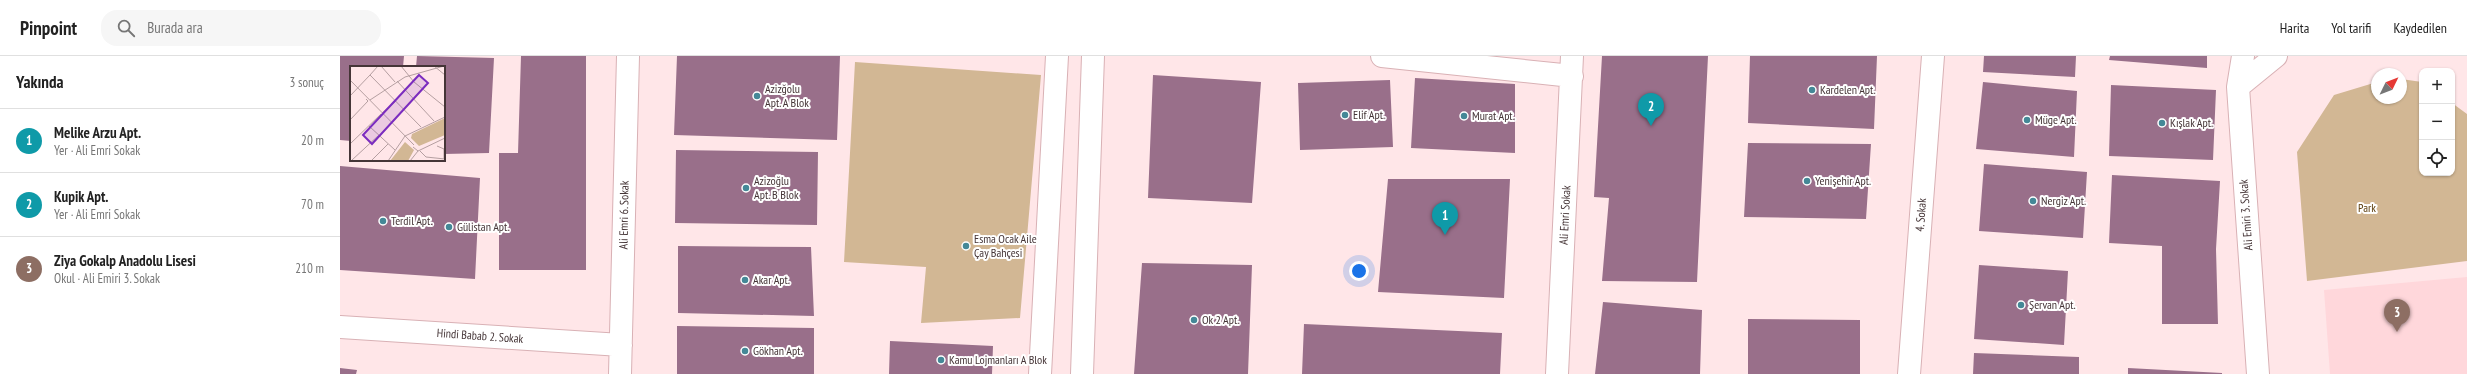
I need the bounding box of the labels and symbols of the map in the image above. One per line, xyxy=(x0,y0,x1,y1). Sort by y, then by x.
inset map xyxy=(350,66,445,161)
north arrow xyxy=(2371,68,2407,104)
place label: Azizğolu Apt. A Blok xyxy=(765,81,809,110)
place label: Kardelen Apt. xyxy=(1820,82,1875,97)
marker: Kardelen Apt. xyxy=(1807,85,1817,95)
marker: Azizğolu Apt. A Blok xyxy=(752,91,762,101)
pin: 2 xyxy=(1638,93,1664,126)
place label: Elif Apt. xyxy=(1353,107,1385,122)
place label: Murat Apt. xyxy=(1472,108,1515,123)
marker: Elif Apt. xyxy=(1340,110,1350,120)
marker: Murat Apt. xyxy=(1459,111,1469,121)
place label: Müge Apt. xyxy=(2035,112,2077,127)
marker: Müge Apt. xyxy=(2022,115,2032,125)
place label: Kışlak Apt. xyxy=(2170,115,2213,130)
marker: Kışlak Apt. xyxy=(2157,118,2167,128)
place label: Azizoğlu Apt. B Blok xyxy=(754,173,799,202)
place label: Yenişehir Apt. xyxy=(1815,173,1871,188)
marker: Yenişehir Apt. xyxy=(1802,176,1812,186)
street label: Ali Emiri 3. Sokak xyxy=(2236,179,2255,251)
street label: Ali Emri 6. Sokak xyxy=(615,180,632,249)
marker: Azizoğlu Apt. B Blok xyxy=(741,183,751,193)
street label: Ali Emri Sokak xyxy=(1555,185,1574,245)
place label: Nergiz Apt. xyxy=(2041,193,2086,208)
marker: Nergiz Apt. xyxy=(2028,196,2038,206)
street label: 4. Sokak xyxy=(1912,197,1929,232)
park label: Park xyxy=(2358,200,2376,215)
pin: 1 xyxy=(1432,202,1458,235)
place label: Terdil Apt. xyxy=(391,213,433,228)
marker: Terdil Apt. xyxy=(378,216,388,226)
place label: Gülistan Apt. xyxy=(457,219,510,234)
marker: Gülistan Apt. xyxy=(444,222,454,232)
place label: Esma Ocak Aile Çay Bahçesi xyxy=(974,231,1037,260)
marker: Esma Ocak Aile Çay Bahçesi xyxy=(961,241,971,251)
your location xyxy=(1349,261,1369,281)
place label: Akar Apt. xyxy=(753,272,790,287)
marker: Akar Apt. xyxy=(740,275,750,285)
place label: Şervan Apt. xyxy=(2029,297,2076,312)
pin: 3 xyxy=(2384,299,2410,332)
marker: Şervan Apt. xyxy=(2016,300,2026,310)
place label: Ok 2 Apt. xyxy=(1202,312,1239,327)
marker: Ok 2 Apt. xyxy=(1189,315,1199,325)
street label: Hindi Babab 2. Sokak xyxy=(436,325,524,346)
place label: Gökhan Apt. xyxy=(753,343,803,358)
marker: Gökhan Apt. xyxy=(740,346,750,356)
place label: Kamu Lojmanları A Blok xyxy=(949,352,1047,367)
marker: Kamu Lojmanları A Blok xyxy=(936,355,946,365)

